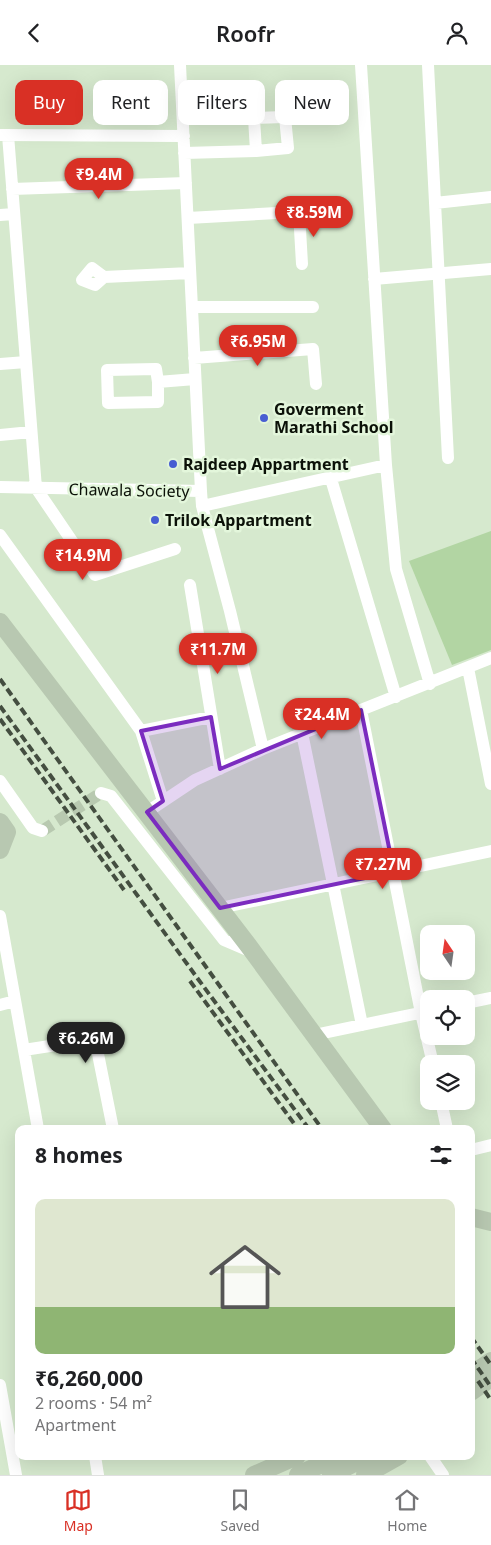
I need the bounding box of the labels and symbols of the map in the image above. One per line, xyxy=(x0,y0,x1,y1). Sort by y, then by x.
pin: ₹9.4M xyxy=(64,157,134,200)
pin: ₹8.59M xyxy=(273,195,355,238)
pin: ₹6.95M xyxy=(217,325,299,367)
place label: Goverment Marathi School xyxy=(274,398,394,438)
marker: Goverment Marathi School xyxy=(258,412,270,424)
place label: Rajdeep Appartment xyxy=(183,453,349,475)
marker: Rajdeep Appartment xyxy=(167,458,179,470)
street label: Chawala Society xyxy=(68,478,191,502)
place label: Trilok Appartment xyxy=(165,509,312,531)
marker: Trilok Appartment xyxy=(149,514,161,526)
pin: ₹14.9M xyxy=(42,539,124,581)
pin: ₹11.7M xyxy=(177,633,259,675)
pin: ₹24.4M xyxy=(281,697,363,740)
pin: ₹7.27M xyxy=(342,847,424,890)
north arrow xyxy=(420,925,475,980)
pin: ₹6.26M xyxy=(45,1021,127,1064)

